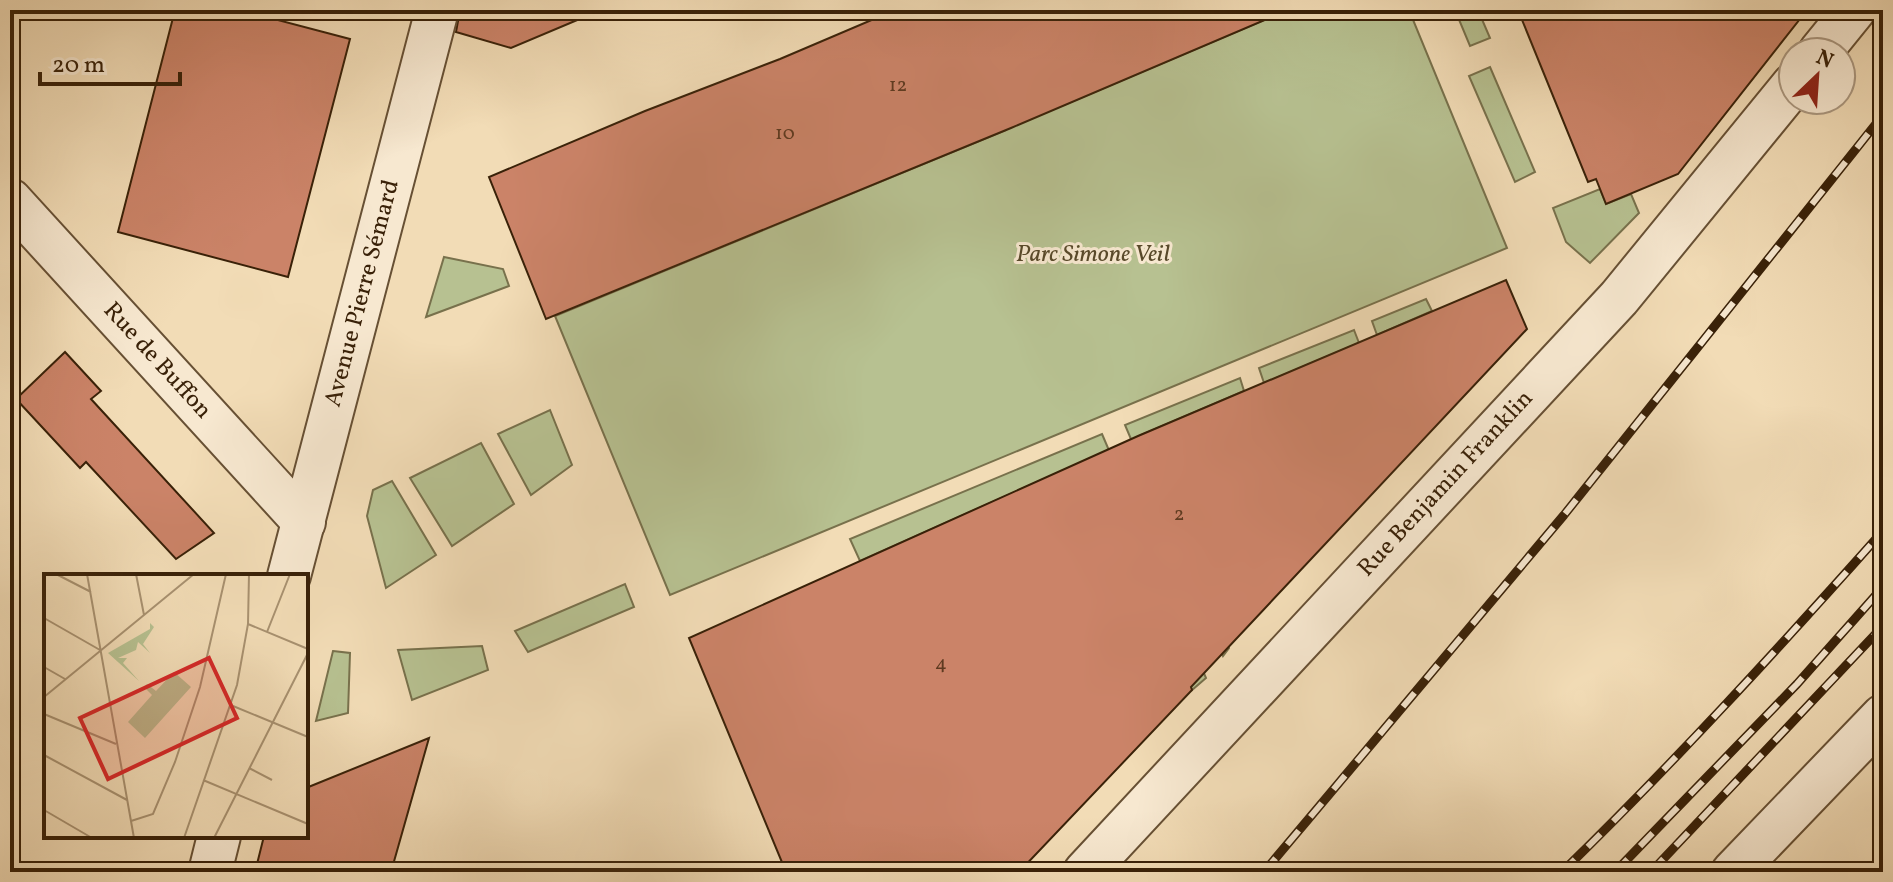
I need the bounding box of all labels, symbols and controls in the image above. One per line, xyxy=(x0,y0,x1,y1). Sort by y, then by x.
scale bar xyxy=(40,36,180,86)
north arrow xyxy=(1777,36,1857,116)
text: N xyxy=(1811,43,1838,78)
text: 20 m xyxy=(52,49,105,83)
house number: 12 xyxy=(889,72,907,100)
house number: 10 xyxy=(775,120,795,148)
street label: Avenue Pierre Sémard xyxy=(317,176,409,411)
park label: Parc Simone Veil xyxy=(1016,238,1170,272)
street label: Rue de Buffon xyxy=(95,295,219,427)
street label: Rue Benjamin Franklin xyxy=(1350,383,1542,585)
house number: 2 xyxy=(1174,501,1184,529)
inset map xyxy=(44,574,308,838)
house number: 4 xyxy=(935,650,947,678)

